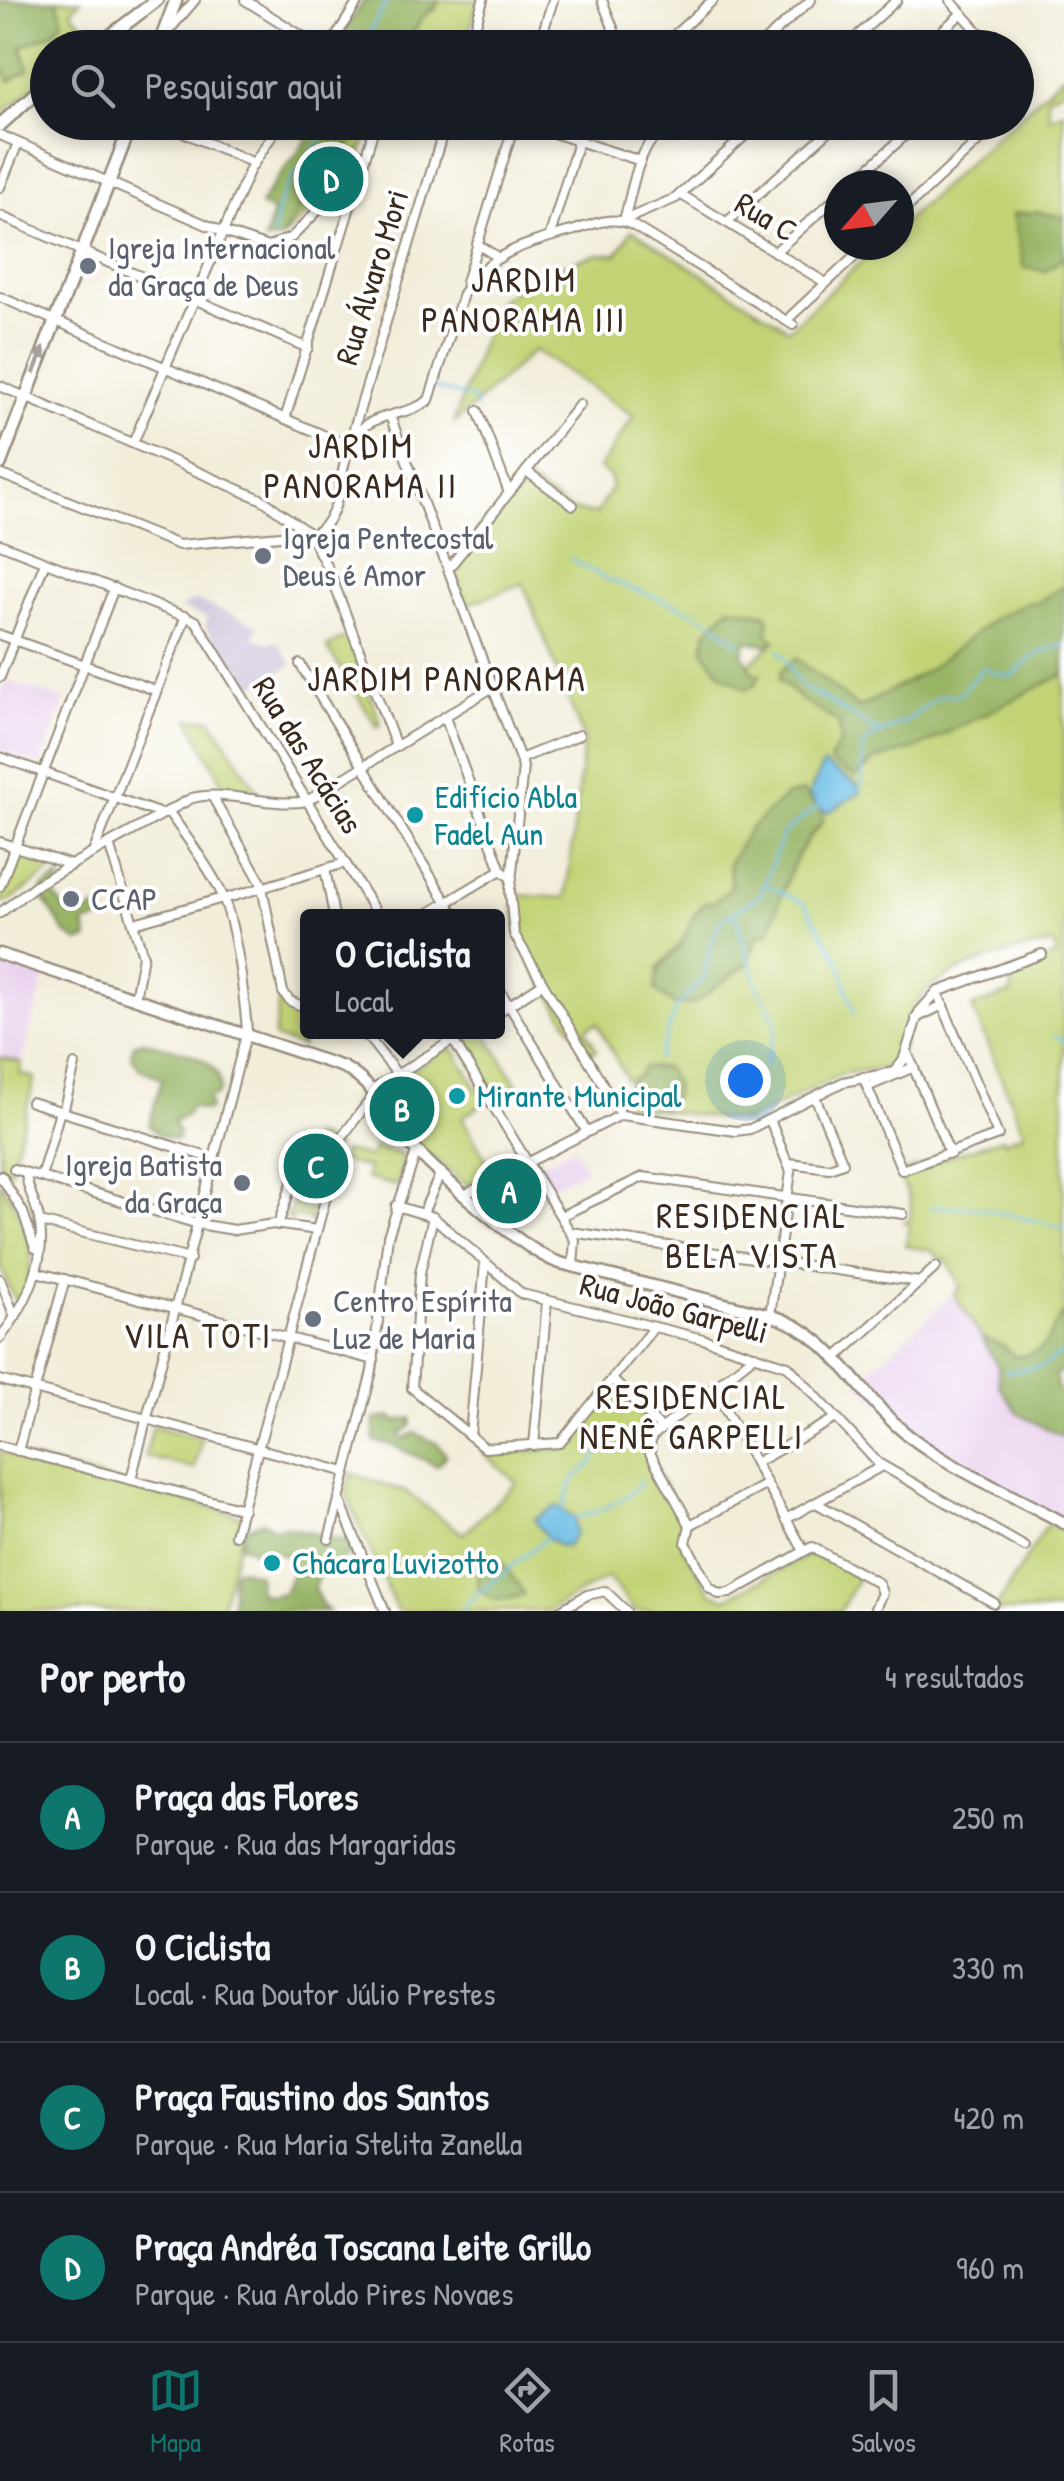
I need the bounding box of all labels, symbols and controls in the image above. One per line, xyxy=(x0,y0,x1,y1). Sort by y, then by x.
search box xyxy=(30,30,1034,140)
icon: search xyxy=(65,58,120,113)
text: Pesquisar aqui xyxy=(145,59,343,111)
pin: D xyxy=(298,142,364,216)
north arrow xyxy=(824,170,914,260)
street label: Rua C xyxy=(727,181,805,252)
street label: Rua Álvaro Mori xyxy=(325,184,419,370)
place label: Igreja Internacional da Graça de Deus xyxy=(108,226,336,306)
marker: Igreja Internacional da Graça de Deus xyxy=(77,255,99,277)
district label: JARDIM PANORAMA III xyxy=(421,256,627,343)
one-way arrow xyxy=(32,344,48,374)
district label: JARDIM PANORAMA II xyxy=(264,422,458,509)
place label: Igreja Pentecostal Deus é Amor xyxy=(283,516,494,596)
marker: Igreja Pentecostal Deus é Amor xyxy=(252,545,274,567)
district label: JARDIM PANORAMA xyxy=(307,655,587,702)
street label: Rua das Acácias xyxy=(243,668,374,841)
place label: Edifício Abla Fadel Aun xyxy=(434,775,577,855)
marker: Edifício Abla Fadel Aun xyxy=(404,804,426,826)
place label: CCAP xyxy=(91,877,157,920)
marker: CCAP xyxy=(60,888,82,910)
popup xyxy=(300,909,505,1039)
text: O Ciclista xyxy=(335,927,470,979)
text: Local xyxy=(335,979,393,1022)
your location xyxy=(720,1055,771,1106)
pin: B xyxy=(370,1072,434,1146)
place label: Mirante Municipal xyxy=(477,1074,682,1117)
marker: Mirante Municipal xyxy=(446,1085,468,1107)
pin: C xyxy=(284,1128,348,1204)
place label: Igreja Batista da Graça xyxy=(65,1143,222,1223)
pin: A xyxy=(476,1154,542,1228)
marker: Igreja Batista da Graça xyxy=(231,1172,253,1194)
district label: RESIDENCIAL BELA VISTA xyxy=(656,1192,848,1279)
street label: Rua João Garpelli xyxy=(576,1262,773,1353)
place label: Centro Espírita Luz de Maria xyxy=(333,1279,512,1359)
marker: Centro Espírita Luz de Maria xyxy=(302,1308,324,1330)
district label: VILA TOTI xyxy=(124,1312,273,1359)
district label: RESIDENCIAL NENÊ GARPELLI xyxy=(579,1373,805,1460)
place label: Chácara Luvizotto xyxy=(292,1541,499,1584)
marker: Chácara Luvizotto xyxy=(261,1552,283,1574)
text: Por perto xyxy=(40,1648,185,1705)
text: 4 resultados xyxy=(885,1655,1024,1698)
text: Praça das Flores xyxy=(135,1770,358,1822)
text: A xyxy=(65,1796,80,1839)
text: 250 m xyxy=(952,1796,1024,1839)
text: Parque · Rua das Margaridas xyxy=(135,1822,456,1865)
text: O Ciclista xyxy=(135,1920,270,1972)
text: B xyxy=(64,1946,81,1989)
text: 330 m xyxy=(952,1946,1024,1989)
text: Local · Rua Doutor Júlio Prestes xyxy=(135,1972,496,2015)
text: Praça Faustino dos Santos xyxy=(135,2070,489,2122)
text: C xyxy=(64,2096,81,2139)
text: 420 m xyxy=(954,2096,1024,2139)
text: Parque · Rua Maria Stelita Zanella xyxy=(135,2122,522,2165)
text: Praça Andréa Toscana Leite Grillo xyxy=(135,2220,591,2272)
text: D xyxy=(65,2246,80,2289)
text: 960 m xyxy=(956,2246,1024,2289)
text: Parque · Rua Aroldo Pires Novaes xyxy=(135,2272,514,2315)
tab: Mapa xyxy=(148,2363,203,2461)
tab: Rotas xyxy=(500,2363,555,2461)
tab: Salvos xyxy=(851,2363,916,2461)

